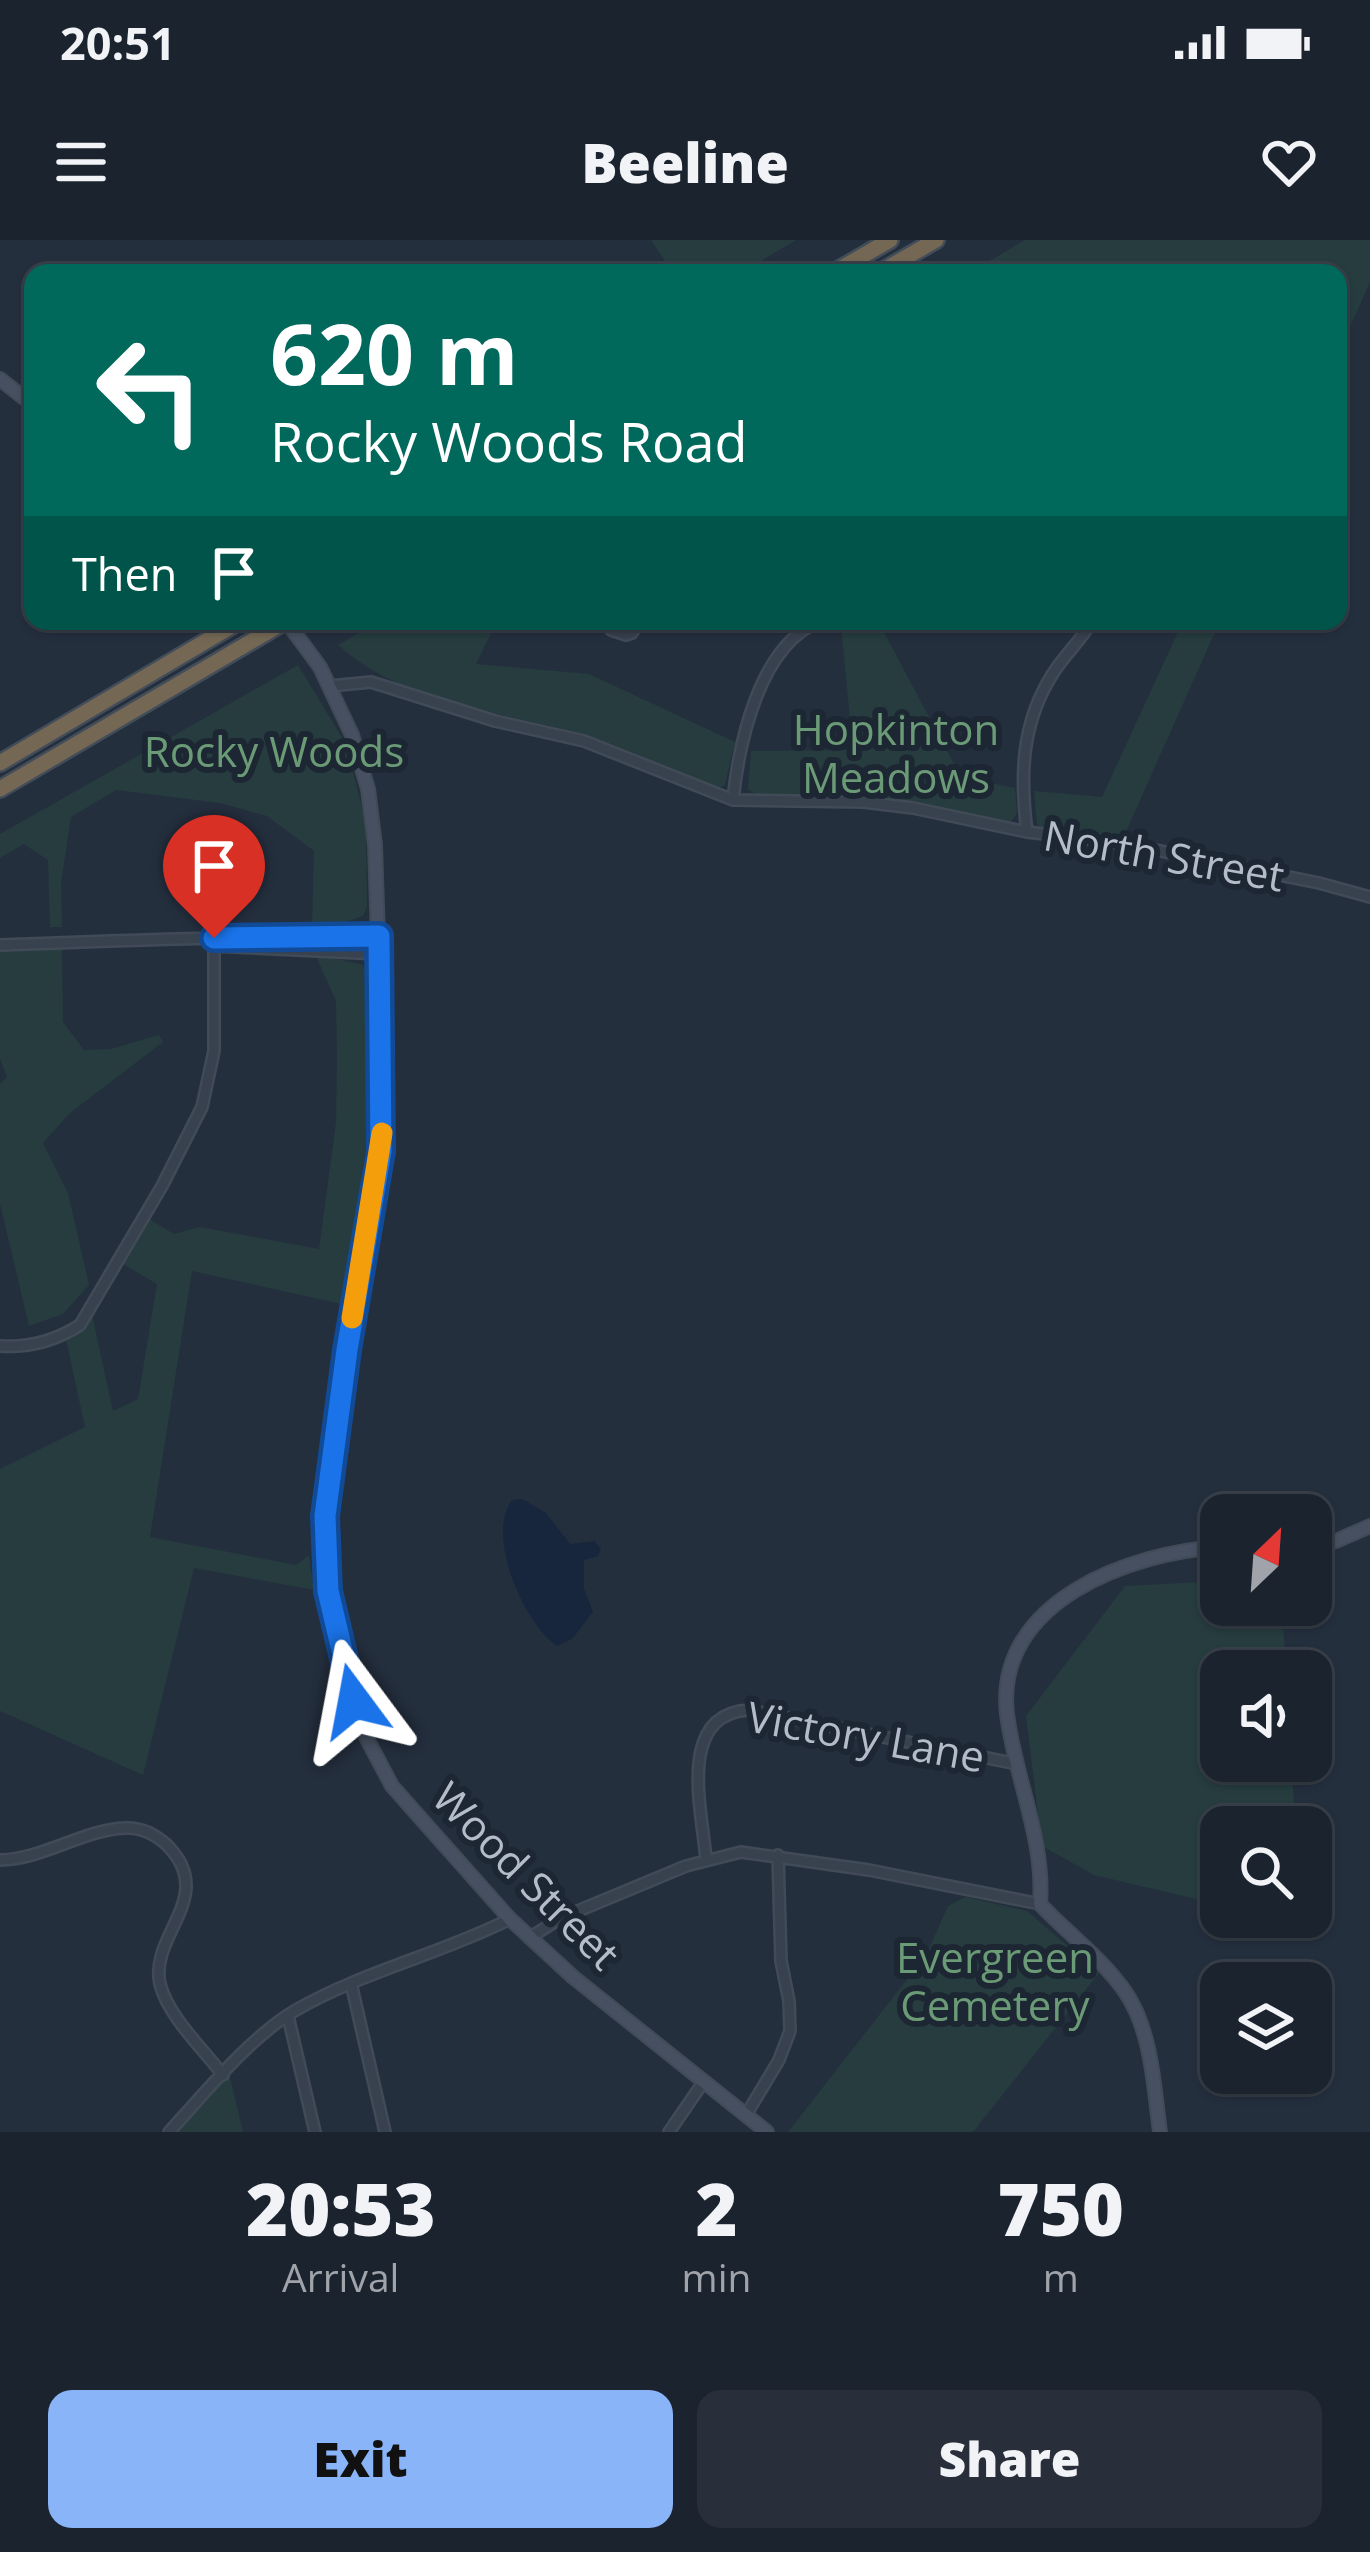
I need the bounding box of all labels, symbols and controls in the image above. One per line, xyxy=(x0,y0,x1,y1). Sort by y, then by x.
text: 20:51 xyxy=(60,12,176,73)
text: Beeline xyxy=(581,125,789,199)
icon: menu xyxy=(48,129,114,195)
icon: heart xyxy=(1256,129,1322,195)
text: 620 m xyxy=(270,295,518,410)
icon: left xyxy=(72,312,228,468)
text: Rocky Woods Road xyxy=(270,404,748,478)
icon: arrive xyxy=(201,540,267,606)
text: Then xyxy=(72,543,177,604)
park label: Hopkinton Meadows xyxy=(793,700,999,805)
park label: Rocky Woods xyxy=(144,722,404,779)
street label: North Street xyxy=(1040,805,1289,904)
pin xyxy=(163,815,265,938)
icon: arrive xyxy=(181,833,247,899)
north arrow xyxy=(1200,1494,1332,1626)
map controls xyxy=(1200,1494,1332,2094)
position arrow xyxy=(291,1638,417,1764)
button: sound xyxy=(1200,1650,1332,1782)
street label: Victory Lane xyxy=(743,1687,989,1784)
street label: Wood Street xyxy=(421,1769,633,1981)
button: search xyxy=(1200,1806,1332,1938)
park label: Evergreen Cemetery xyxy=(896,1928,1094,2033)
button: layers xyxy=(1200,1962,1332,2094)
text: 20:53 xyxy=(246,2159,436,2257)
text: 2 xyxy=(695,2159,738,2257)
text: 750 xyxy=(997,2159,1124,2257)
text: Arrival xyxy=(282,2250,399,2303)
text: min xyxy=(682,2250,751,2303)
text: m xyxy=(1043,2250,1079,2303)
button: Exit xyxy=(48,2390,673,2528)
button: Share xyxy=(697,2390,1322,2528)

